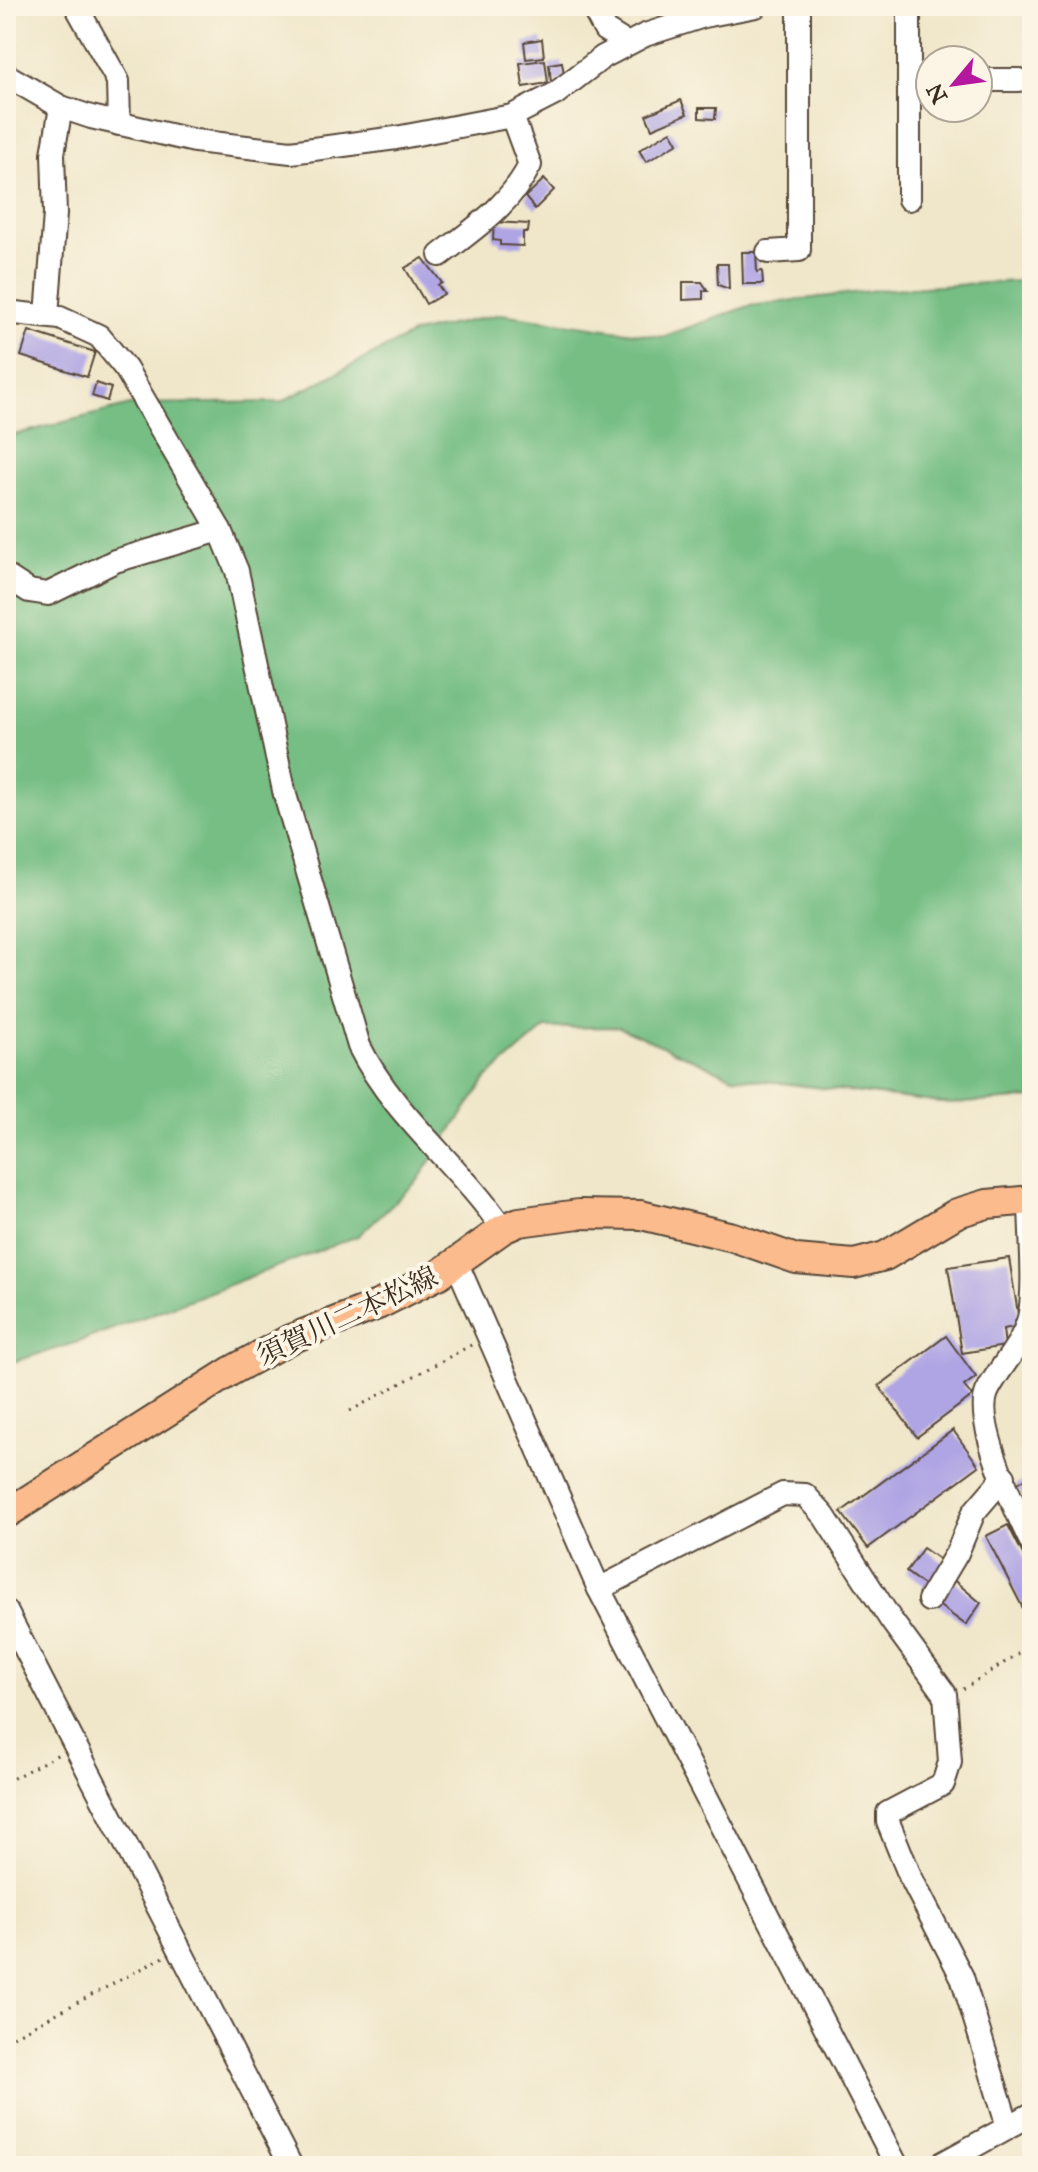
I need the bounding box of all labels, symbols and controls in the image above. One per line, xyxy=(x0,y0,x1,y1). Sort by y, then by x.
north arrow xyxy=(914,44,994,124)
text: N xyxy=(920,78,953,108)
street label: 須賀川二本松線 xyxy=(251,1259,443,1373)

